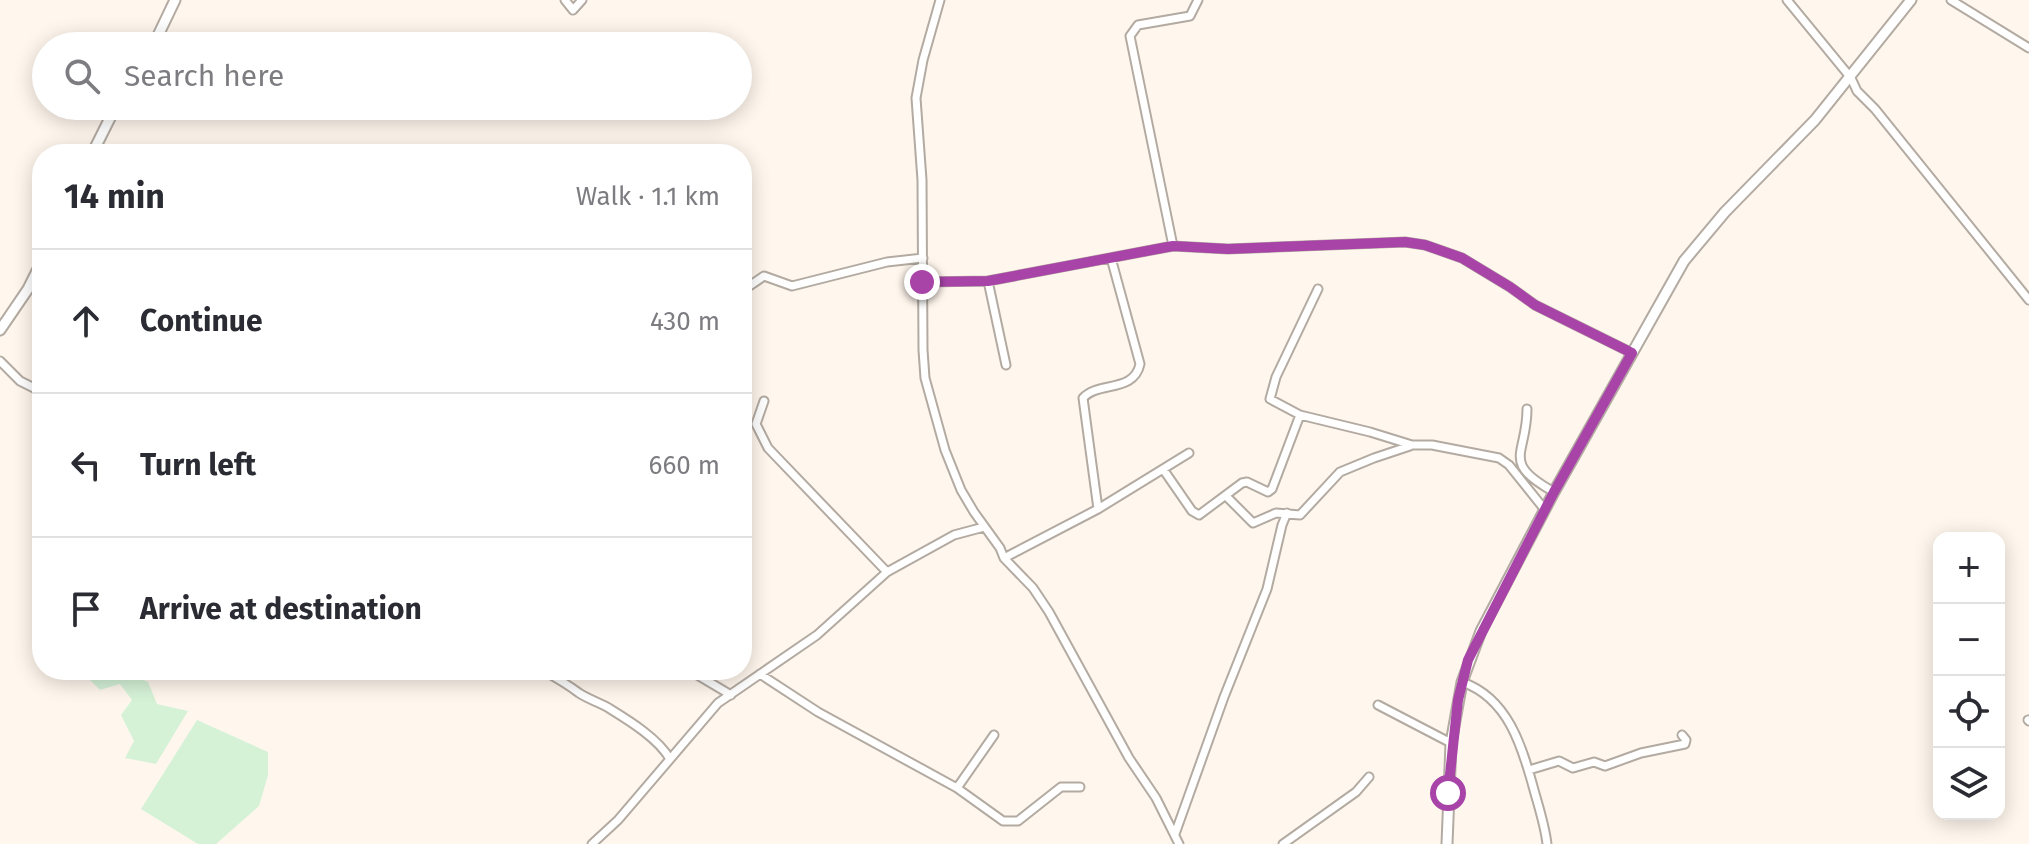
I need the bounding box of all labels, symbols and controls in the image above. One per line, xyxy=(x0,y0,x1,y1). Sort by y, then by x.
search box xyxy=(32,32,752,120)
icon: search xyxy=(60,54,104,98)
text: Search here xyxy=(124,58,284,94)
text: 14 min xyxy=(64,176,165,217)
text: Walk · 1.1 km xyxy=(576,181,720,212)
route end xyxy=(904,264,940,300)
icon: ahead xyxy=(64,299,108,343)
text: Continue xyxy=(140,303,263,339)
text: 430 m xyxy=(650,306,720,337)
icon: left xyxy=(64,443,108,487)
text: Turn left xyxy=(140,447,256,483)
text: 660 m xyxy=(649,450,720,481)
map controls xyxy=(1933,532,2005,820)
button: + xyxy=(1933,532,2005,604)
icon: arrive xyxy=(64,587,108,631)
text: Arrive at destination xyxy=(140,591,422,627)
button: − xyxy=(1933,604,2005,676)
button: locate xyxy=(1933,676,2005,748)
button: layers xyxy=(1933,748,2005,820)
route start xyxy=(1430,775,1466,811)

